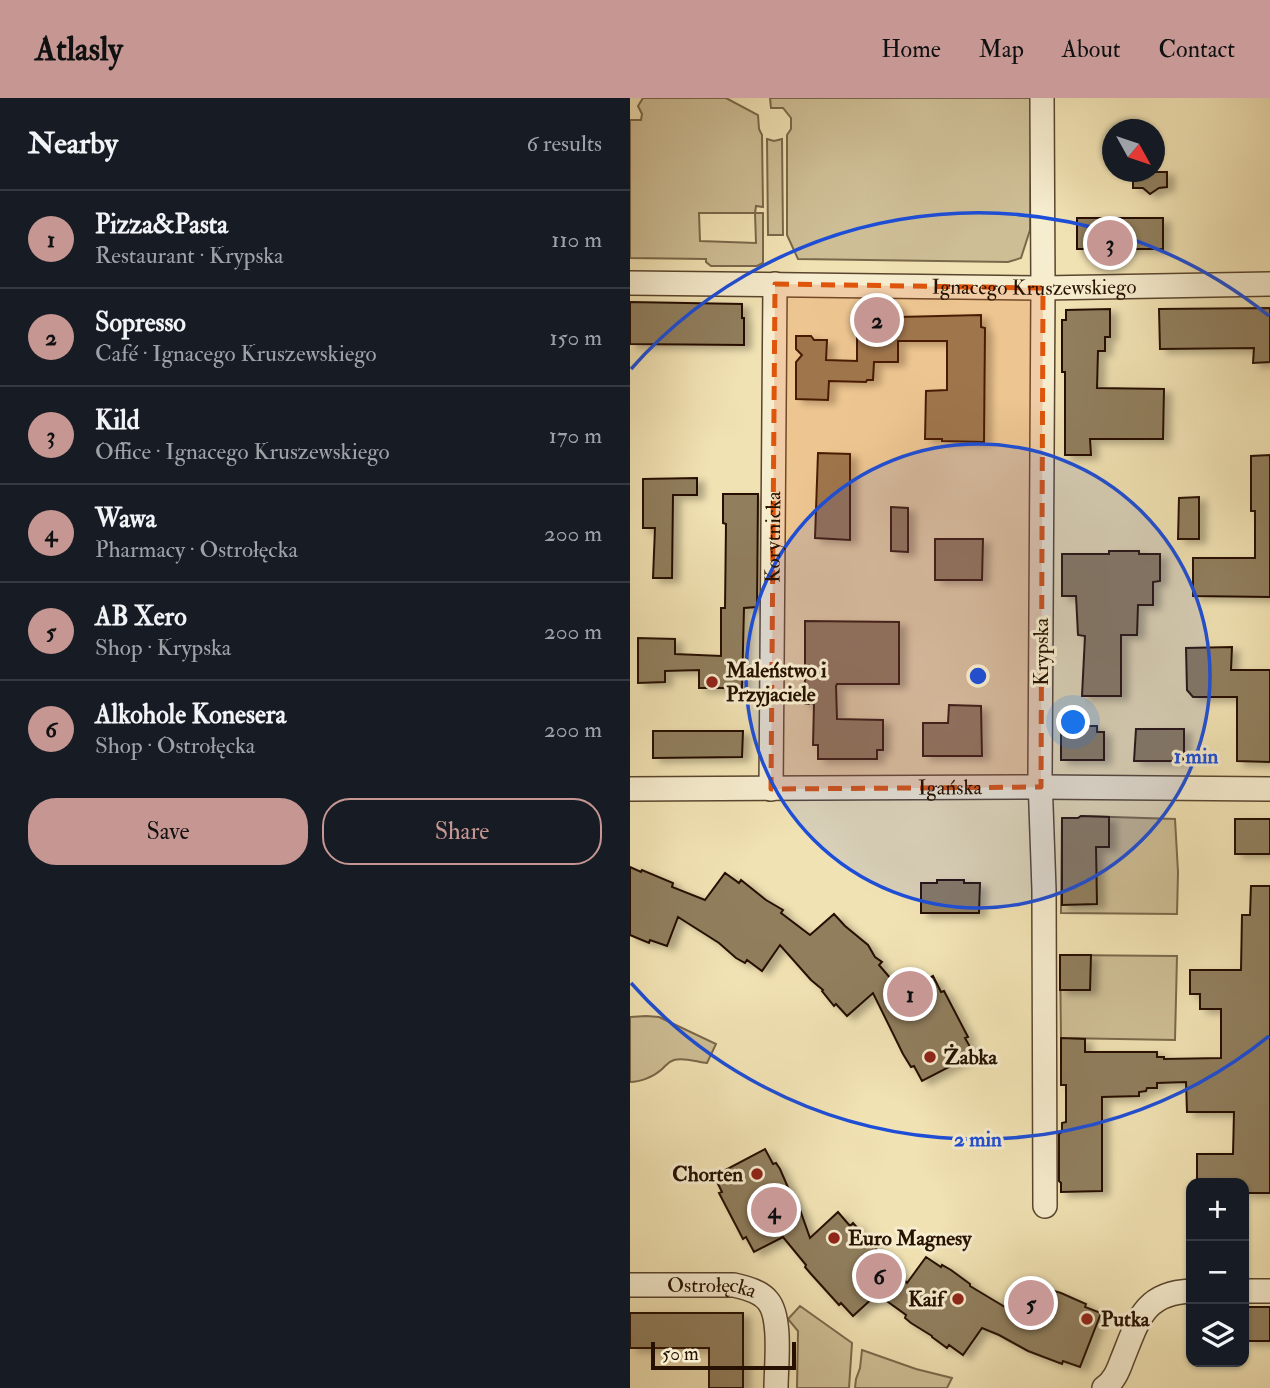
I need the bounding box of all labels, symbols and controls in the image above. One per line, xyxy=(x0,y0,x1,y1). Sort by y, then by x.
text: Atlasly xyxy=(35,29,123,70)
text: Home xyxy=(881,34,941,65)
text: Map xyxy=(979,34,1024,65)
text: About xyxy=(1062,34,1121,65)
text: Contact xyxy=(1159,34,1235,65)
north arrow xyxy=(1102,119,1165,182)
text: Nearby xyxy=(28,125,118,162)
text: 6 results xyxy=(527,129,602,158)
text: Pizza&Pasta xyxy=(95,209,228,241)
pin: 3 xyxy=(1087,217,1133,269)
text: 1 xyxy=(47,225,55,254)
text: 110 m xyxy=(551,225,602,254)
text: Restaurant · Krypska xyxy=(95,241,284,270)
street label: Ignacego Kruszewskiego xyxy=(931,273,1137,302)
pin: 2 xyxy=(854,294,900,346)
text: Sopresso xyxy=(95,307,186,339)
text: 2 xyxy=(45,323,57,352)
text: 150 m xyxy=(549,323,602,352)
text: Café · Ignacego Kruszewskiego xyxy=(95,339,377,368)
text: Kild xyxy=(95,405,139,437)
text: 3 xyxy=(47,421,55,450)
text: 170 m xyxy=(549,421,602,450)
text: Office · Ignacego Kruszewskiego xyxy=(95,437,390,466)
street label: Korytnicka xyxy=(760,491,787,583)
text: Wawa xyxy=(95,503,156,535)
text: 4 xyxy=(45,519,57,548)
text: 200 m xyxy=(544,519,602,548)
text: Pharmacy · Ostrołęcka xyxy=(95,535,298,564)
text: AB Xero xyxy=(95,601,187,633)
text: 5 xyxy=(46,617,56,646)
text: 200 m xyxy=(544,617,602,646)
street label: Krypska xyxy=(1028,618,1055,686)
text: Shop · Krypska xyxy=(95,633,231,662)
place label: Maleństwo i Przyjaciele xyxy=(725,657,827,708)
centre of rings xyxy=(966,664,990,688)
marker: Maleństwo i Przyjaciele xyxy=(704,674,720,690)
text: Alkohole Konesera xyxy=(95,699,286,731)
your location xyxy=(1056,705,1090,739)
text: 6 xyxy=(45,715,57,744)
text: 200 m xyxy=(544,715,602,744)
text: Shop · Ostrołęcka xyxy=(95,731,255,760)
text: 1 min xyxy=(1174,743,1218,770)
street label: Igańska xyxy=(918,774,982,802)
button: Save xyxy=(28,798,308,865)
button: Share xyxy=(322,798,602,865)
pin: 1 xyxy=(887,968,933,1020)
place label: Żabka xyxy=(944,1044,998,1071)
marker: Żabka xyxy=(922,1049,938,1065)
text: 2 min xyxy=(954,1126,1002,1153)
place label: Chorten xyxy=(672,1161,743,1188)
marker: Chorten xyxy=(749,1166,765,1182)
map controls xyxy=(1186,1178,1249,1367)
button: + xyxy=(1186,1178,1249,1241)
pin: 4 xyxy=(751,1184,797,1236)
place label: Euro Magnesy xyxy=(848,1225,972,1252)
marker: Euro Magnesy xyxy=(826,1230,842,1246)
button: − xyxy=(1186,1241,1249,1304)
pin: 6 xyxy=(856,1250,902,1302)
street label: Ostrołęcka xyxy=(667,1271,761,1305)
pin: 5 xyxy=(1008,1277,1054,1329)
place label: Kaif xyxy=(908,1286,947,1313)
marker: Kaif xyxy=(950,1291,966,1307)
button: layers xyxy=(1186,1304,1249,1367)
place label: Putka xyxy=(1101,1306,1151,1333)
marker: Putka xyxy=(1079,1311,1095,1327)
scale bar xyxy=(651,1339,796,1371)
text: 50 m xyxy=(662,1342,699,1366)

